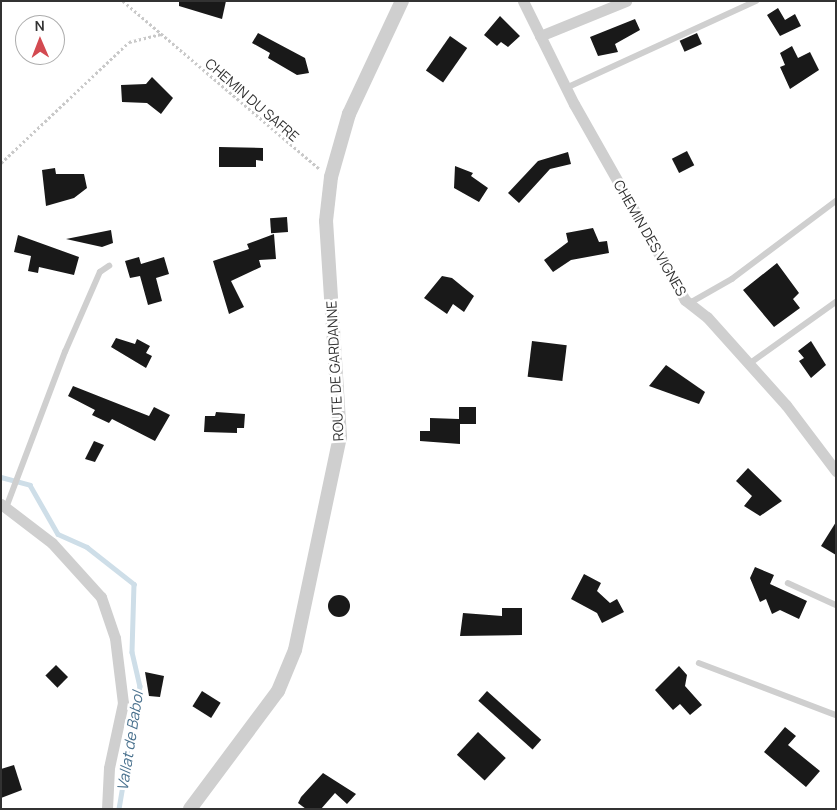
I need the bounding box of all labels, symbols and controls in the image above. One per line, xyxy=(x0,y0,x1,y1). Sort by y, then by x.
north arrow xyxy=(15,15,65,65)
text: N xyxy=(35,16,45,35)
street label: CHEMIN DU SAFRE xyxy=(202,55,302,145)
street label: CHEMIN DES VIGNES xyxy=(610,177,690,299)
street label: ROUTE DE GARDANNE xyxy=(323,300,347,442)
water label: Vallat de Babol xyxy=(113,690,147,792)

